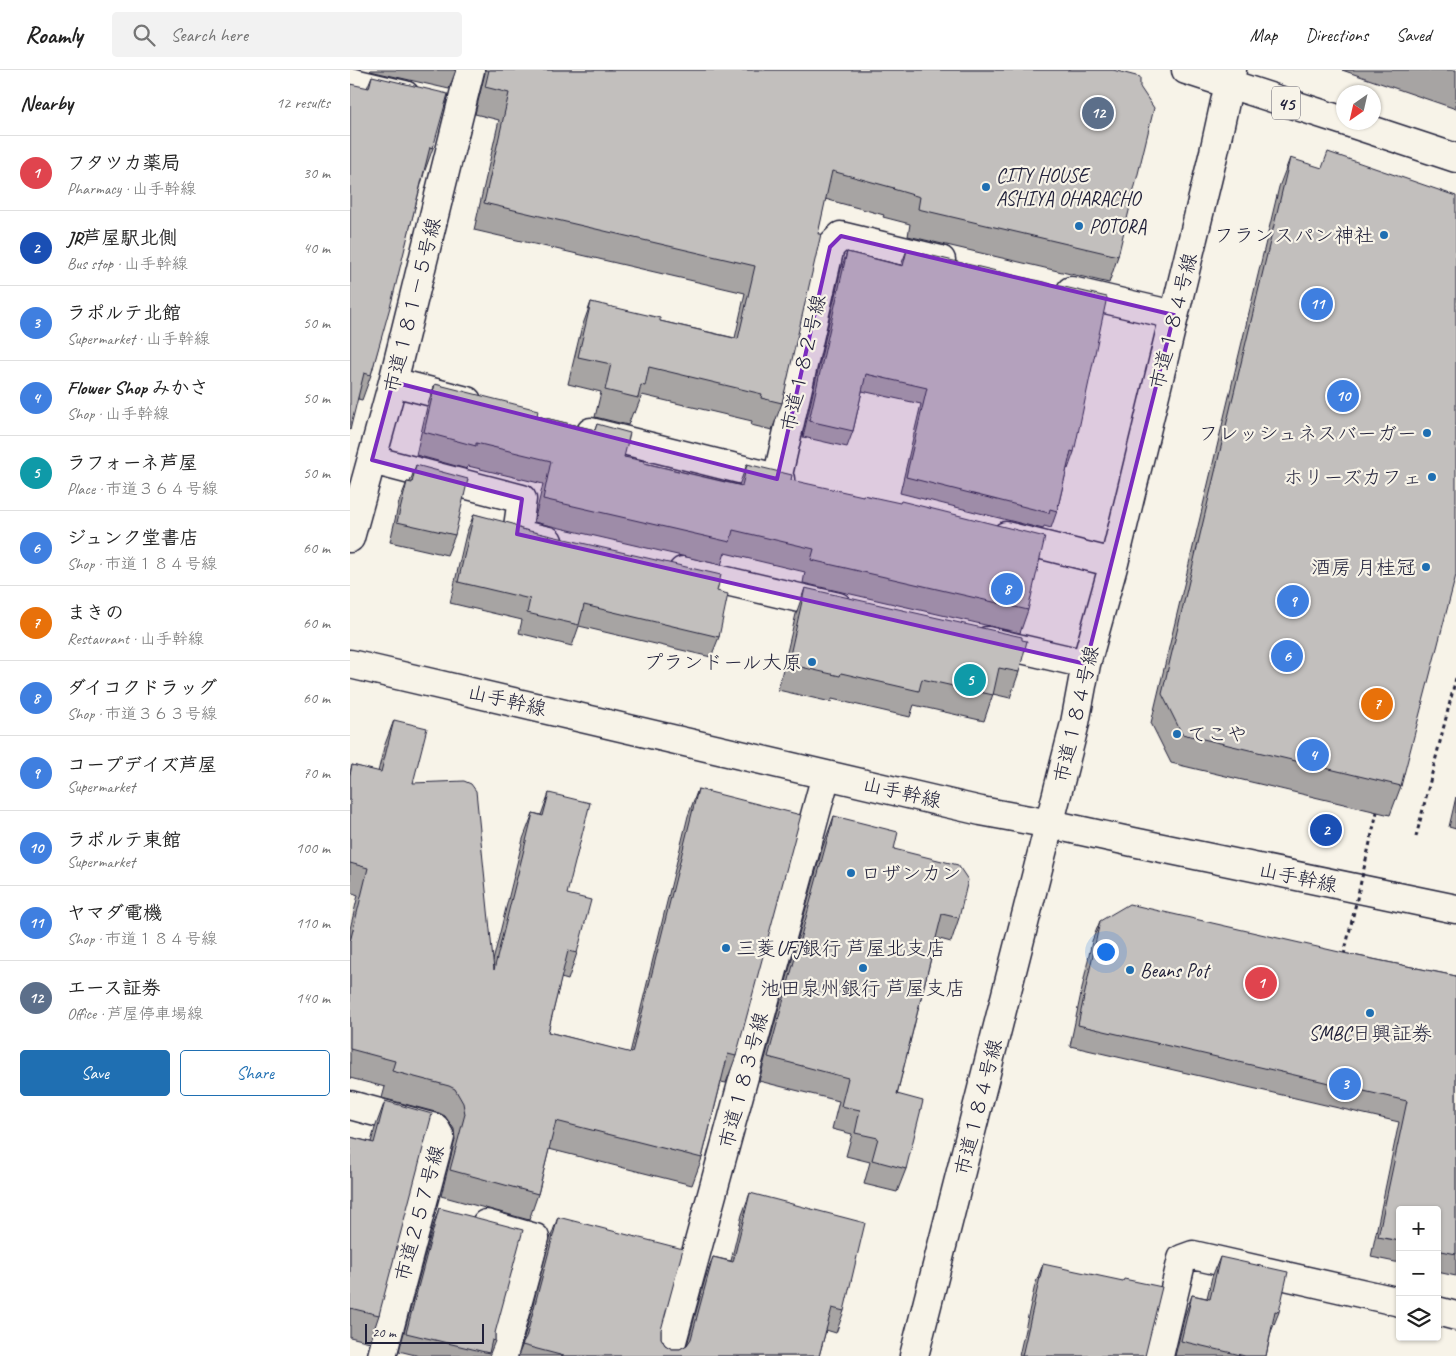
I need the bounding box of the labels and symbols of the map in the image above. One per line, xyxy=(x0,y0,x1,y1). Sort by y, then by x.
north arrow xyxy=(1336,85,1381,130)
road number: 45 xyxy=(1272,86,1300,119)
pin: 12 xyxy=(1082,94,1114,132)
place label: CITY HOUSE ASHIYA OHARACHO xyxy=(996,163,1142,211)
marker: CITY HOUSE ASHIYA OHARACHO xyxy=(980,181,992,193)
place label: POTORA xyxy=(1089,214,1147,239)
street label: 市道１８１－５号線 xyxy=(379,215,446,395)
marker: POTORA xyxy=(1073,220,1085,232)
place label: フランスパン神社 xyxy=(1214,223,1374,248)
marker: フランスパン神社 xyxy=(1378,229,1390,241)
street label: 市道１８４号線 xyxy=(1144,250,1203,392)
pin: 11 xyxy=(1301,285,1333,323)
street label: 市道１８２号線 xyxy=(776,292,831,434)
pin: 10 xyxy=(1327,377,1359,415)
place label: フレッシュネスバーガー xyxy=(1199,421,1417,446)
marker: フレッシュネスバーガー xyxy=(1421,427,1433,439)
place label: ホリーズカフェ xyxy=(1284,465,1422,490)
marker: ホリーズカフェ xyxy=(1426,471,1438,483)
place label: 酒房 月桂冠 xyxy=(1311,555,1416,580)
marker: 酒房 月桂冠 xyxy=(1420,561,1432,573)
pin: 8 xyxy=(991,570,1023,608)
pin: 9 xyxy=(1277,582,1309,620)
pin: 6 xyxy=(1271,637,1303,675)
street label: 市道１８４号線 xyxy=(1049,643,1104,785)
place label: プランドール大原 xyxy=(643,650,802,675)
marker: プランドール大原 xyxy=(806,656,818,668)
pin: 5 xyxy=(954,661,986,699)
street label: 山手幹線 xyxy=(465,679,549,722)
pin: 7 xyxy=(1361,685,1393,723)
place label: てこや xyxy=(1187,722,1247,747)
marker: てこや xyxy=(1171,728,1183,740)
pin: 4 xyxy=(1297,736,1329,774)
street label: 山手幹線 xyxy=(860,771,944,814)
pin: 2 xyxy=(1310,811,1342,849)
street label: 山手幹線 xyxy=(1256,857,1340,898)
place label: ロザンカン xyxy=(861,861,961,886)
marker: ロザンカン xyxy=(845,867,857,879)
place label: 三菱UFJ銀行 芦屋北支店 xyxy=(736,936,946,961)
your location xyxy=(1093,939,1119,965)
marker: 三菱UFJ銀行 芦屋北支店 xyxy=(720,942,732,954)
place label: Beans Pot xyxy=(1140,958,1212,983)
marker: 池田泉州銀行 芦屋支店 xyxy=(857,962,869,974)
marker: Beans Pot xyxy=(1124,964,1136,976)
pin: 1 xyxy=(1245,964,1277,1002)
place label: 池田泉州銀行 芦屋支店 xyxy=(761,976,965,1001)
marker: SMBC日興証券 xyxy=(1364,1007,1376,1019)
street label: 市道１８３号線 xyxy=(713,1009,774,1151)
place label: SMBC日興証券 xyxy=(1308,1021,1432,1046)
street label: 市道１８４号線 xyxy=(949,1036,1008,1178)
pin: 3 xyxy=(1329,1065,1361,1103)
street label: 市道２５７号線 xyxy=(389,1142,450,1284)
scale bar xyxy=(365,1321,484,1344)

